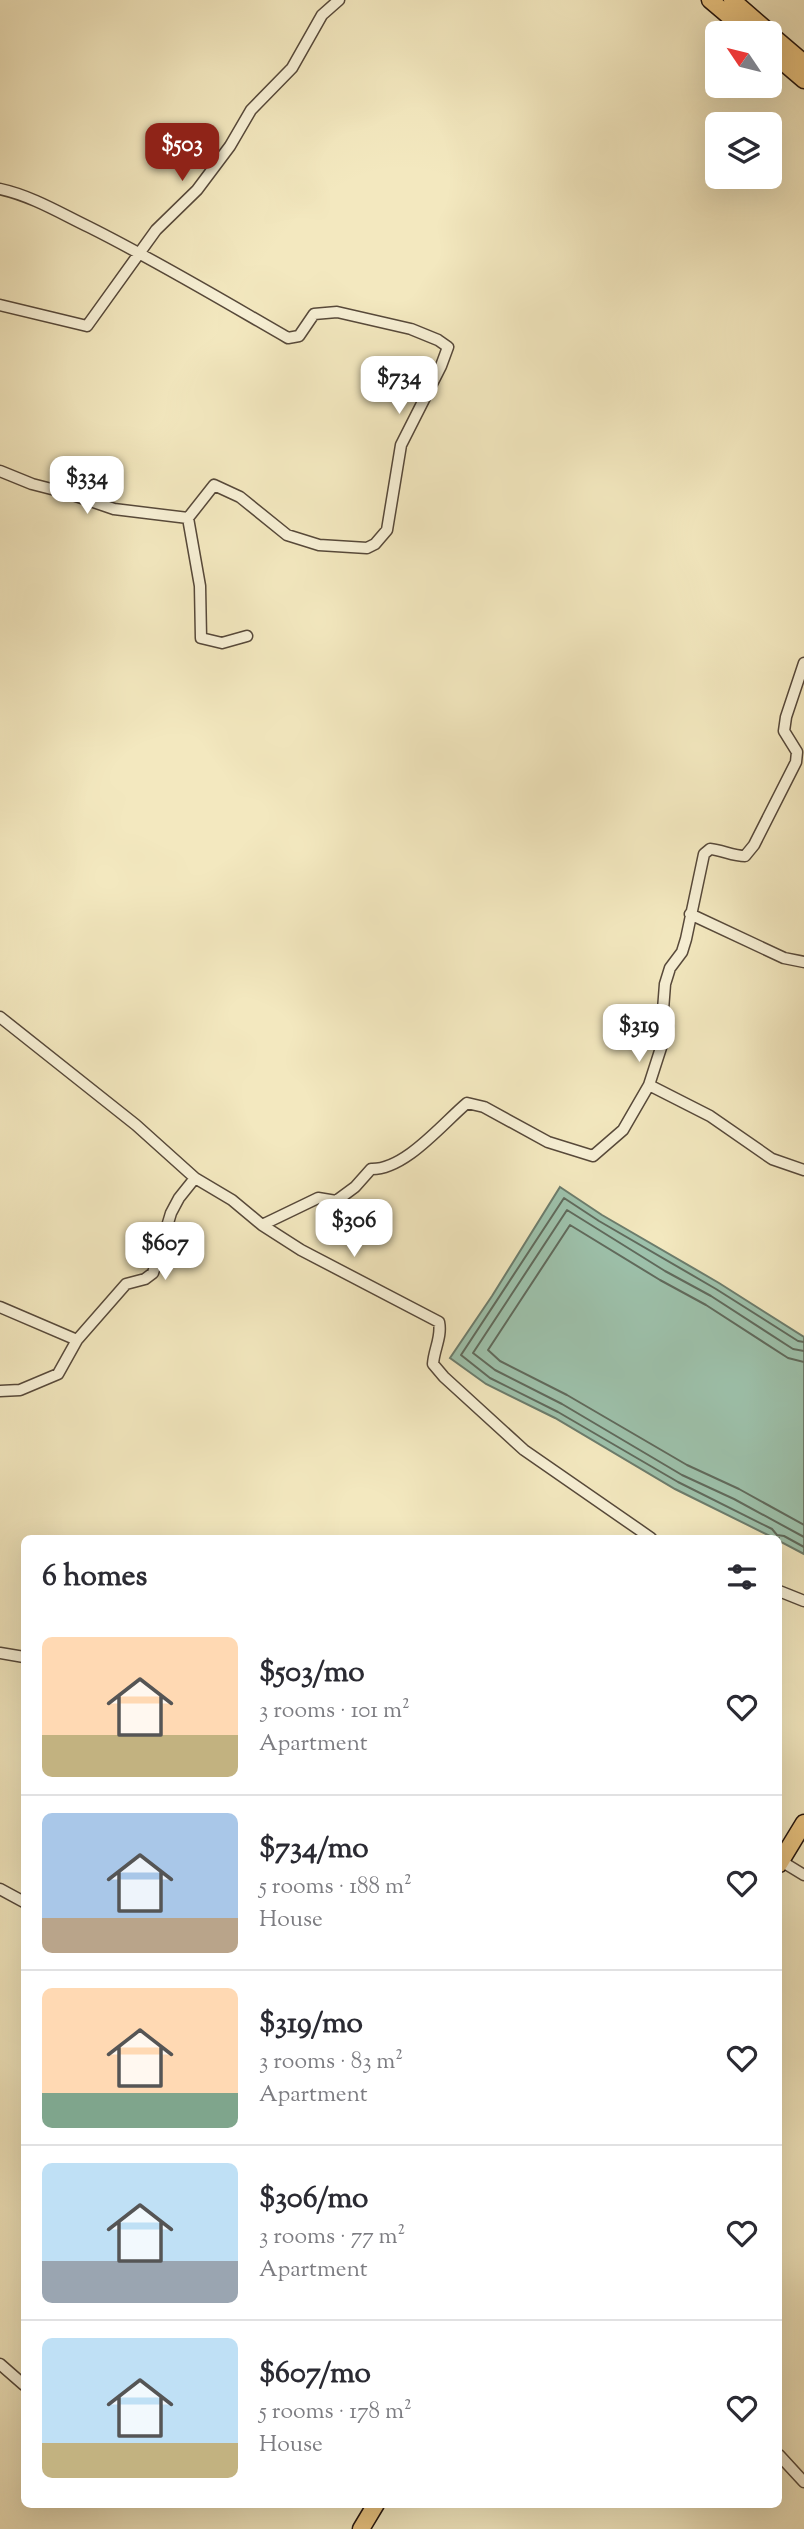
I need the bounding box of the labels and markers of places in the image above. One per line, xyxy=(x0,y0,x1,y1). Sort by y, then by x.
pin: $503 xyxy=(141,124,223,183)
pin: $734 xyxy=(358,356,440,416)
pin: $334 xyxy=(46,456,128,516)
pin: $319 xyxy=(598,1004,680,1064)
pin: $306 xyxy=(313,1200,395,1259)
pin: $607 xyxy=(124,1222,206,1282)

